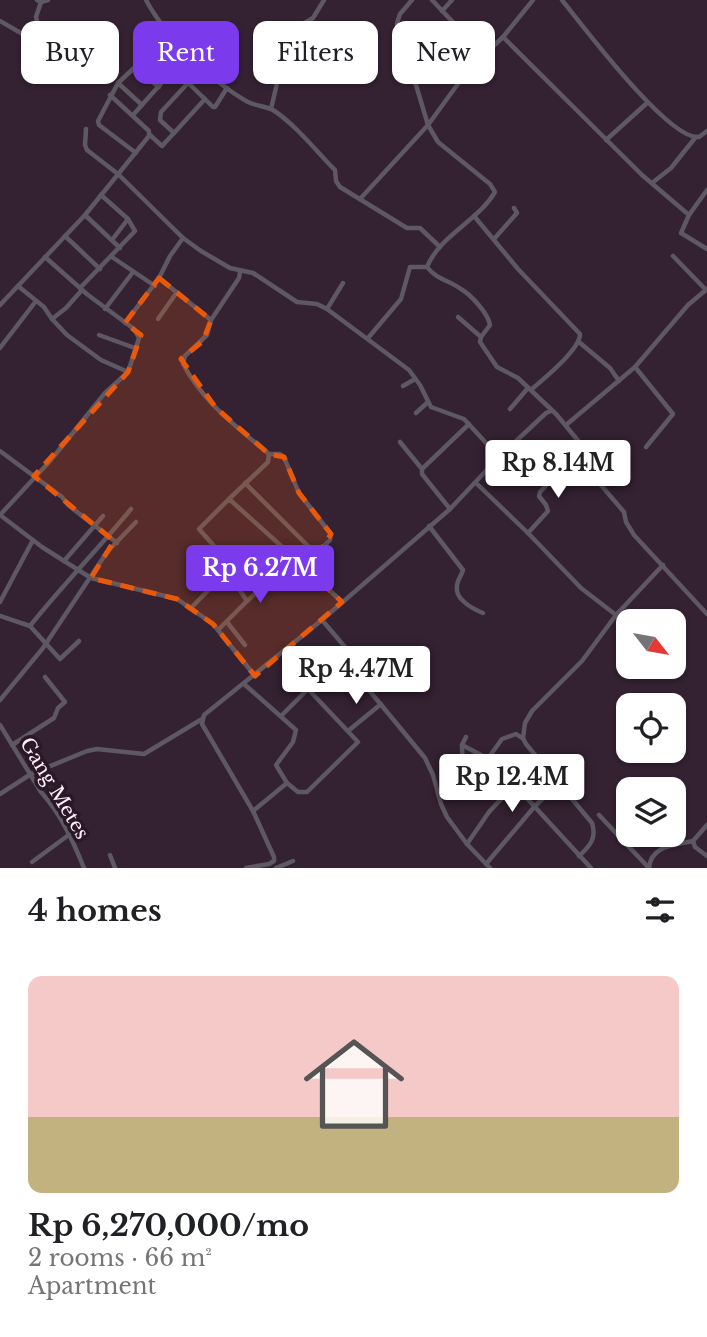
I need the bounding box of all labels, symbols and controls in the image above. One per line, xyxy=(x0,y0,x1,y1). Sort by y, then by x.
chip: Buy xyxy=(21,21,119,84)
chip: Rent xyxy=(133,21,239,84)
chip: Filters xyxy=(253,21,378,84)
chip: New xyxy=(392,21,495,84)
pin: Rp 8.14M xyxy=(486,440,630,500)
text: Rp 8.14M xyxy=(501,449,615,477)
pin: Rp 6.27M xyxy=(188,546,332,605)
text: Rp 6.27M xyxy=(202,554,318,582)
north arrow xyxy=(616,609,686,679)
map controls xyxy=(616,609,686,847)
pin: Rp 4.47M xyxy=(284,646,428,706)
text: Rp 4.47M xyxy=(298,655,414,683)
button: locate xyxy=(616,693,686,763)
street label: Gang Metes xyxy=(15,733,94,843)
pin: Rp 12.4M xyxy=(440,754,584,814)
text: Rp 12.4M xyxy=(455,763,569,791)
button: layers xyxy=(616,777,686,847)
icon: filters xyxy=(641,891,679,929)
text: 4 homes xyxy=(28,892,162,929)
icon: home xyxy=(291,1021,417,1147)
text: Rp 6,270,000/mo xyxy=(28,1207,309,1244)
text: 2 rooms · 66 m² xyxy=(28,1244,212,1272)
text: Apartment xyxy=(28,1272,156,1300)

